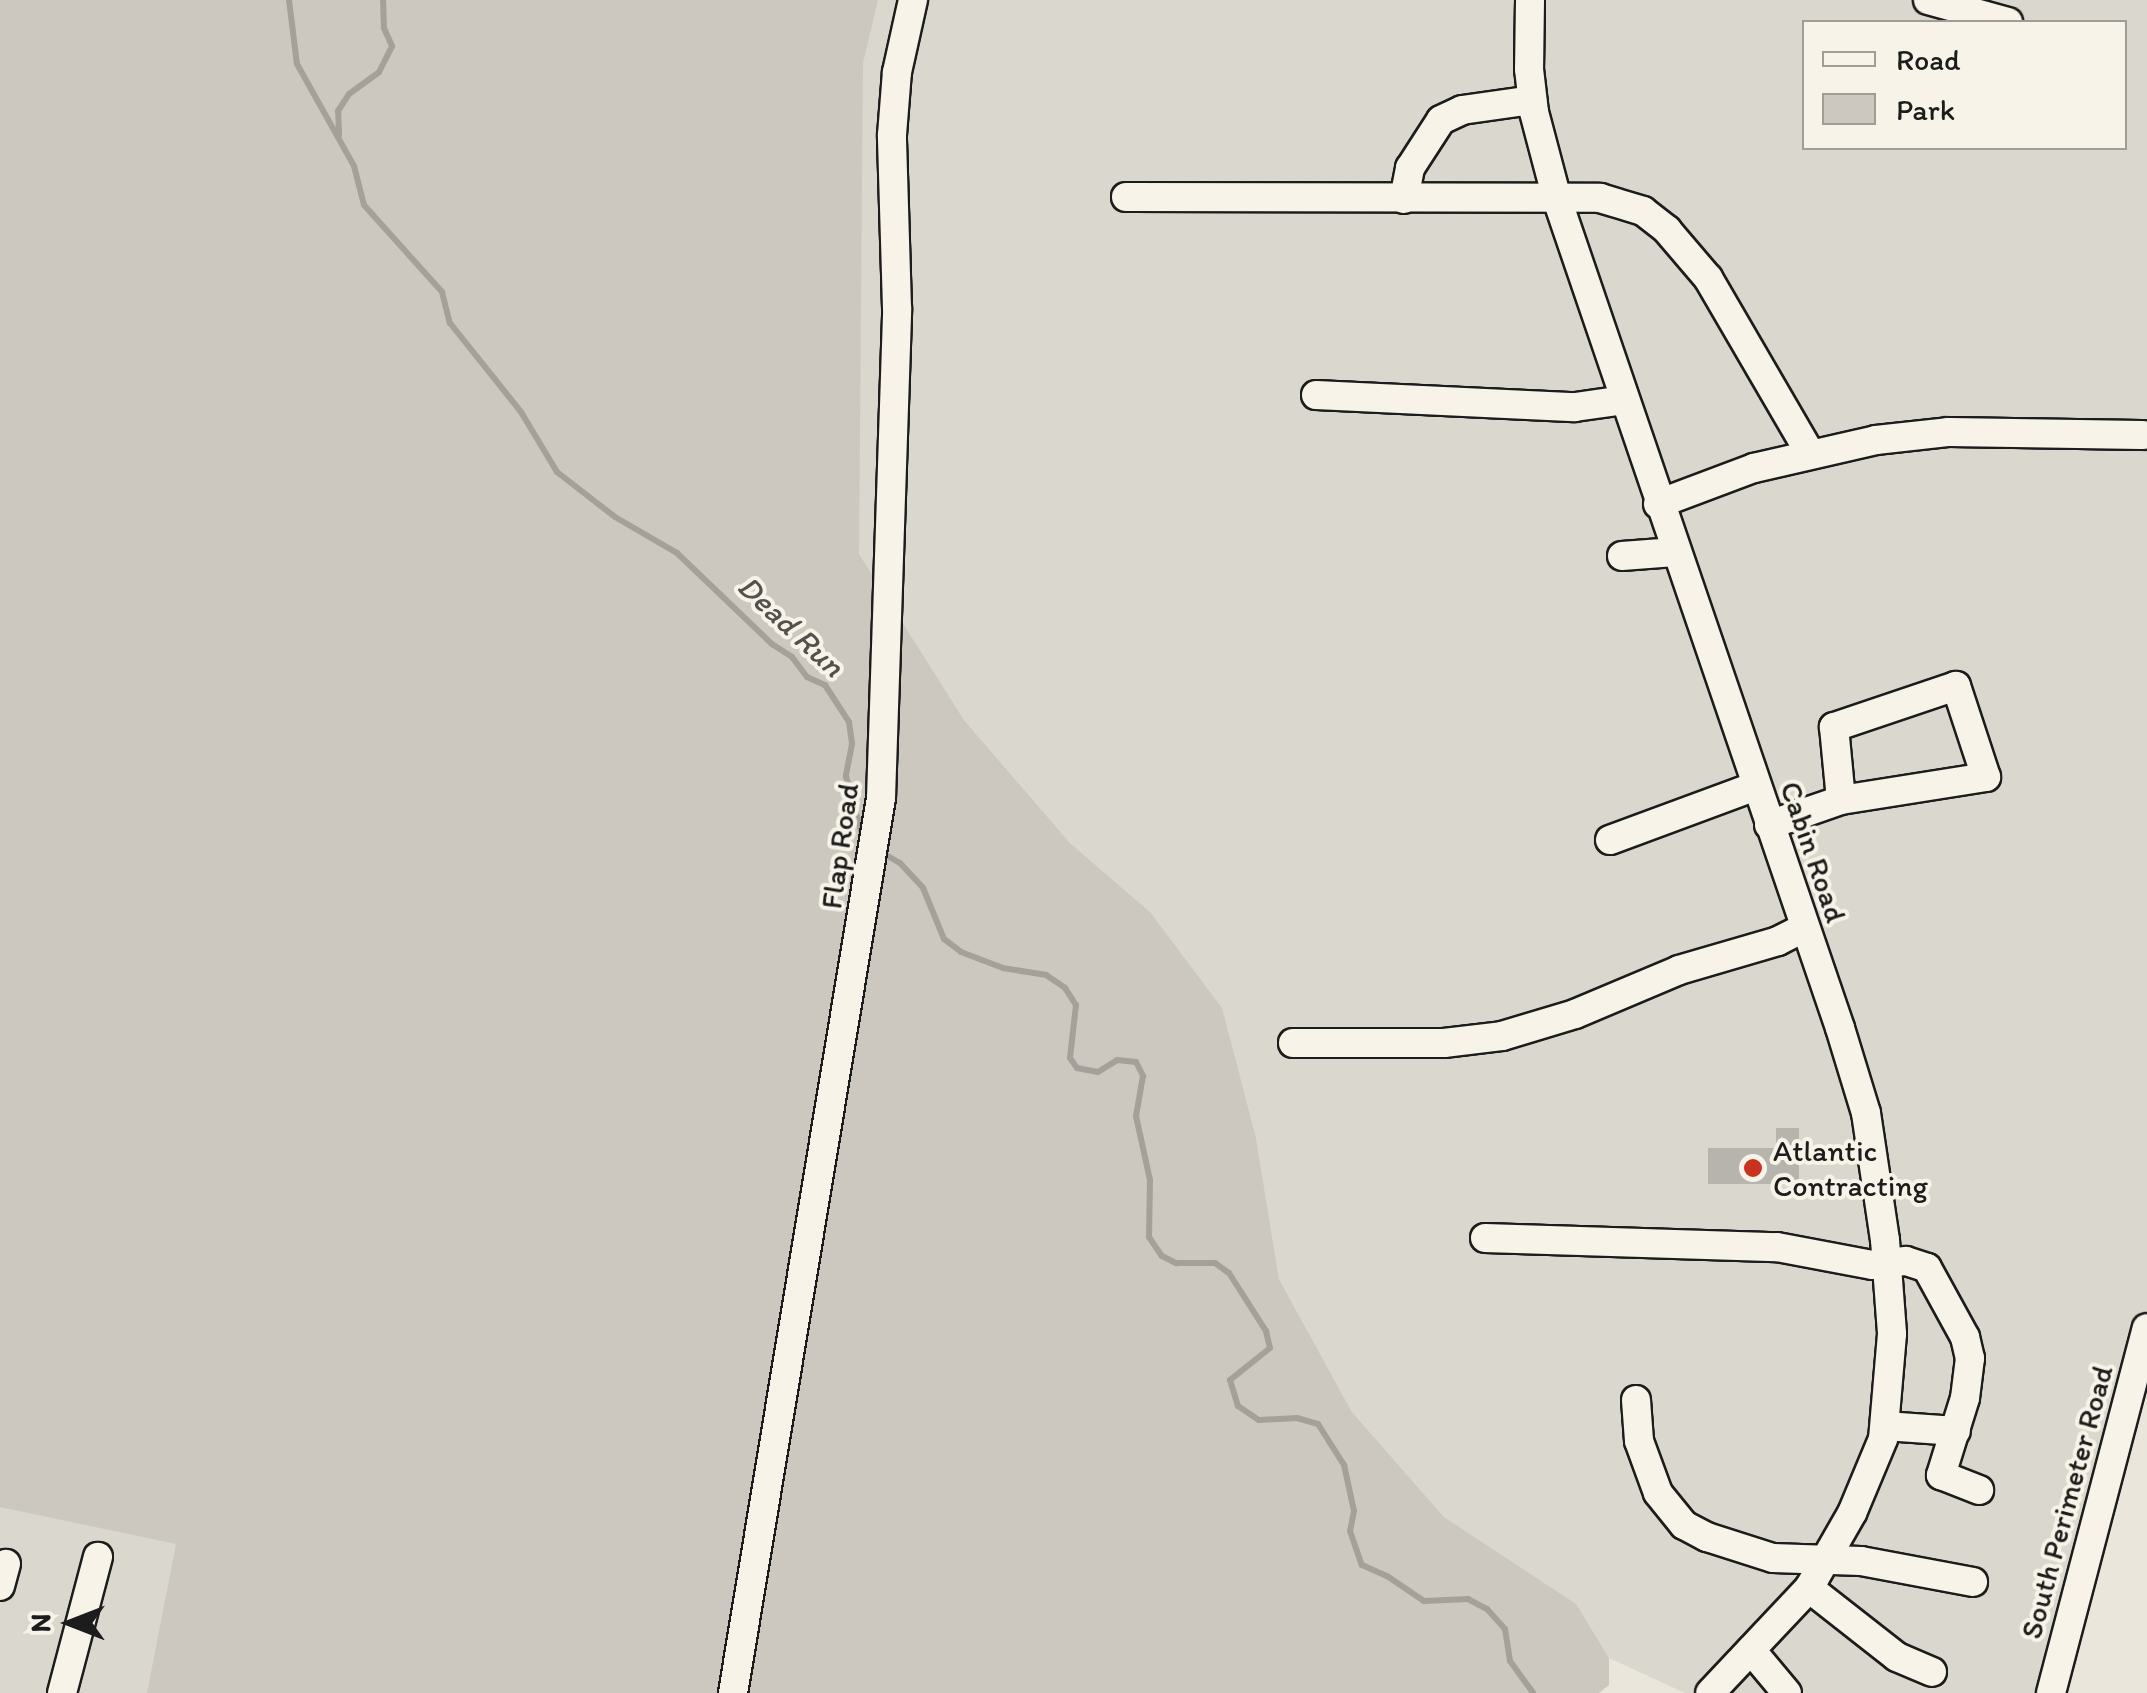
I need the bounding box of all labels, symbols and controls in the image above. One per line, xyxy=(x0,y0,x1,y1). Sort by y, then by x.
legend xyxy=(1802,20,2127,150)
text: Road xyxy=(1896,41,1961,78)
text: Park xyxy=(1896,91,1955,128)
water label: Dead Run xyxy=(730,567,852,685)
street label: Cabin Road xyxy=(1772,777,1854,927)
street label: Flap Road xyxy=(813,781,867,911)
place label: Atlantic Contracting xyxy=(1773,1133,1928,1204)
marker: Atlantic Contracting xyxy=(1742,1157,1764,1179)
street label: South Perimeter Road xyxy=(2013,1362,2121,1642)
north arrow xyxy=(20,1573,120,1673)
text: N xyxy=(23,1614,57,1632)

